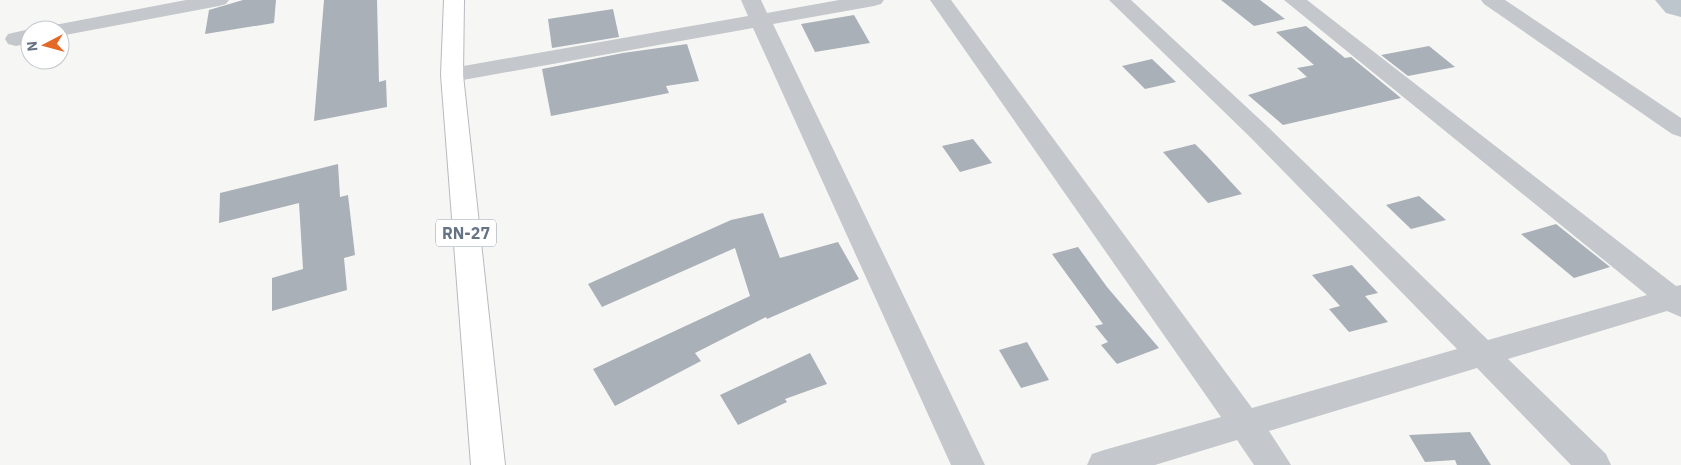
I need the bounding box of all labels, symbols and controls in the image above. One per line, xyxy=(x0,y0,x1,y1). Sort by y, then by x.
north arrow xyxy=(20,20,70,70)
text: N xyxy=(23,40,42,52)
road number: RN-27 xyxy=(436,220,496,247)

